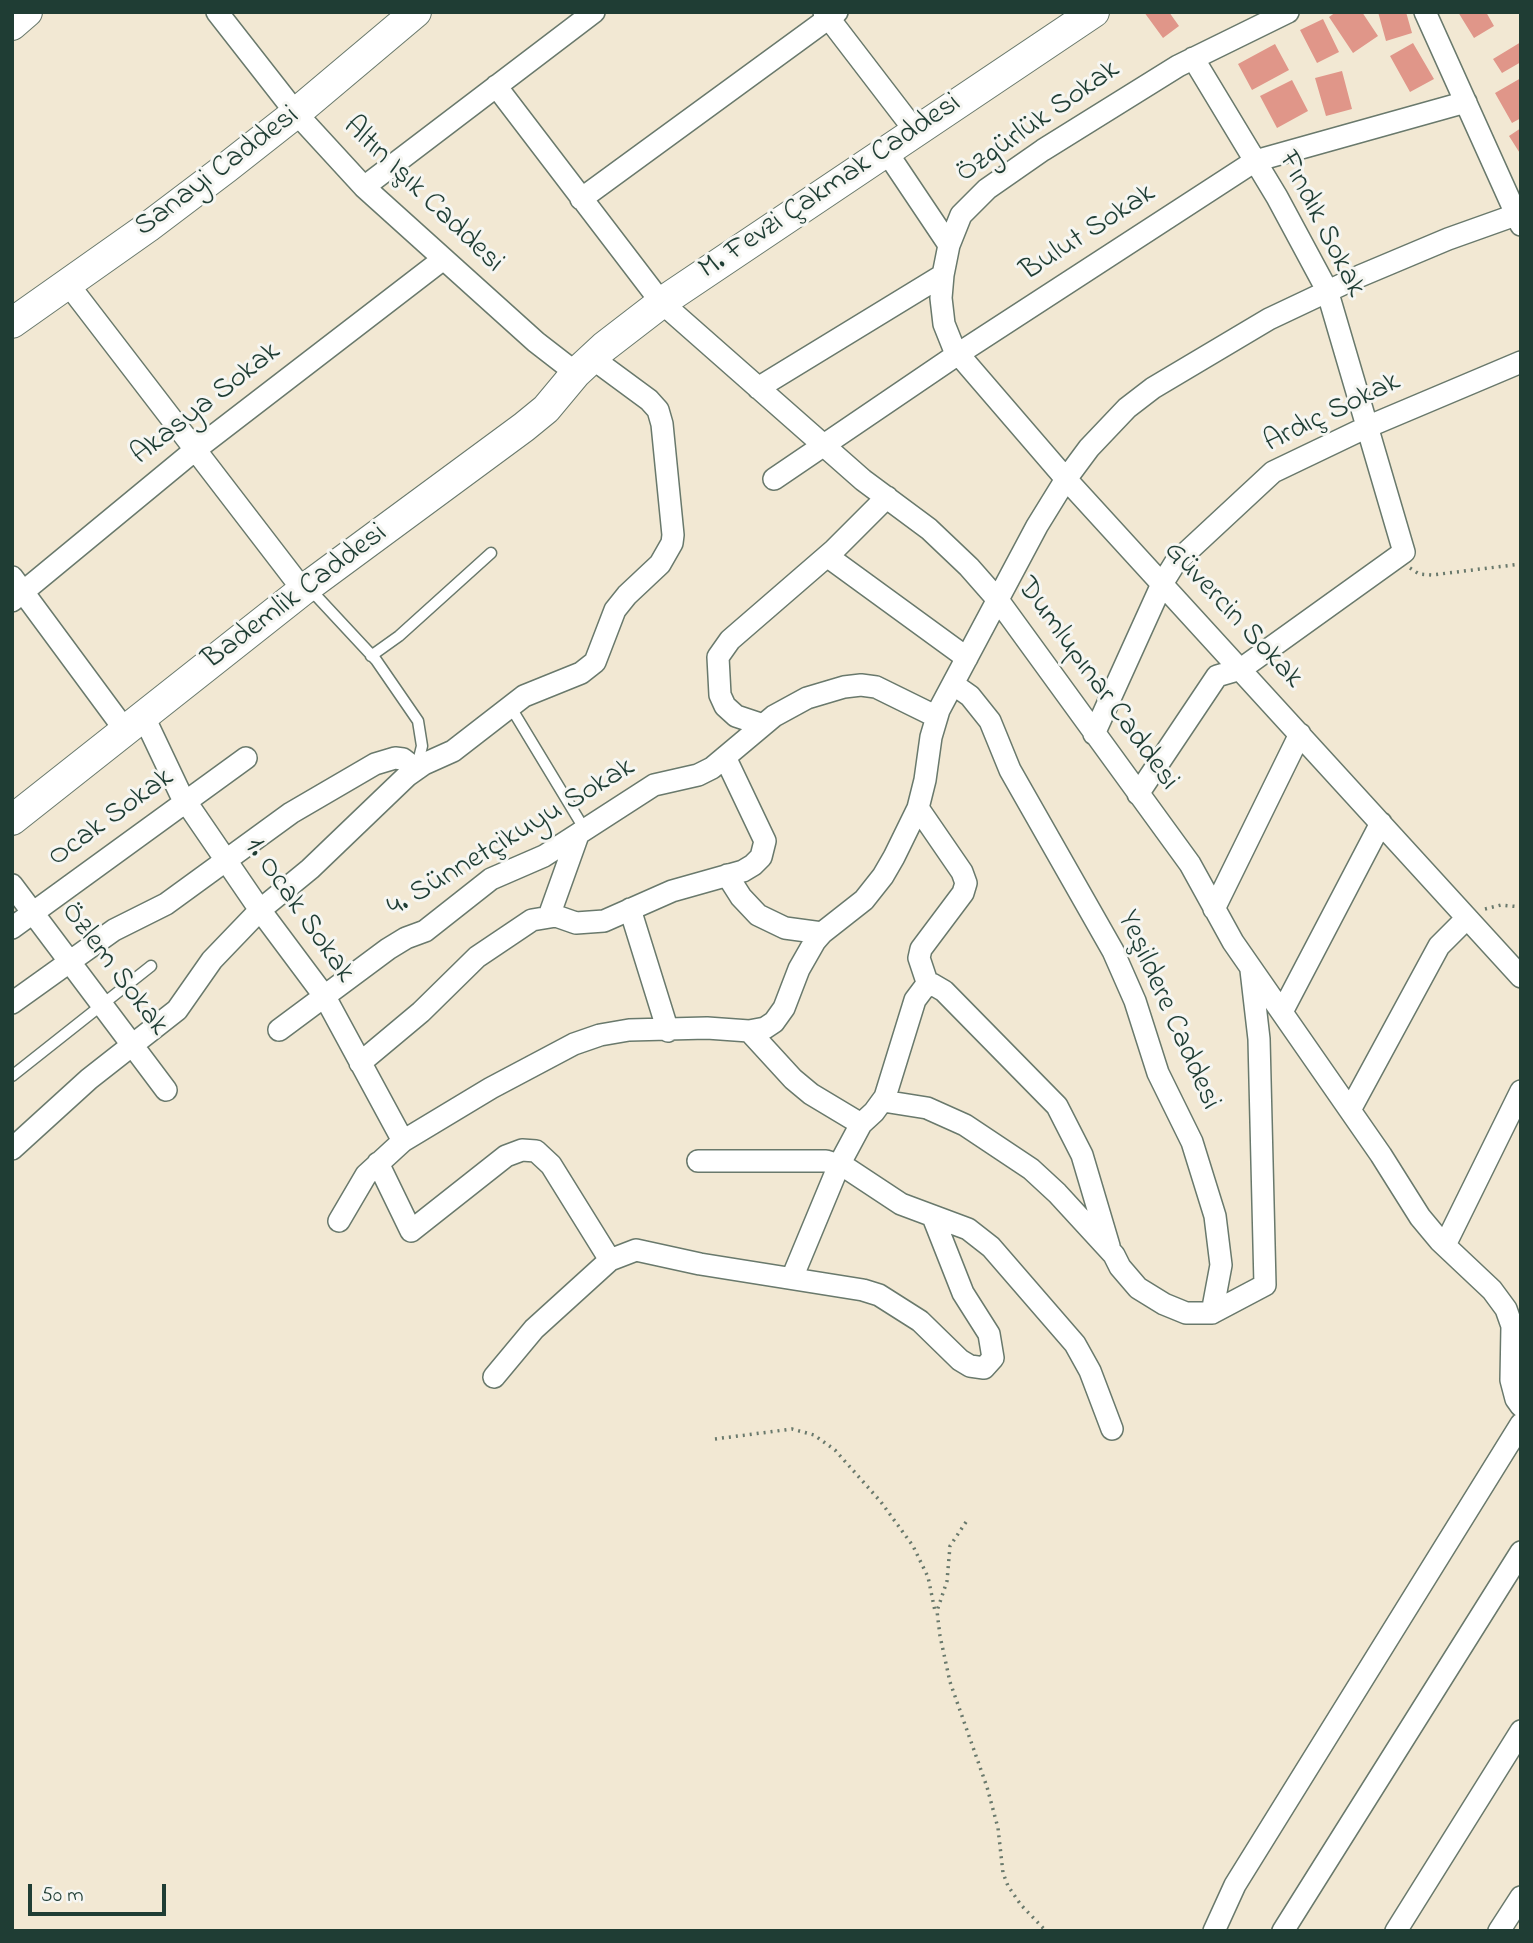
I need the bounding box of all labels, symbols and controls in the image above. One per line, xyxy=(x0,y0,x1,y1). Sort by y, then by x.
street label: Özgürlük Sokak xyxy=(950,53,1128,193)
street label: M. Fevzi Çakmak Caddesi xyxy=(693,87,969,289)
street label: Sanayi Caddesi xyxy=(129,99,307,247)
street label: Altın Işık Caddesi xyxy=(334,110,510,282)
street label: Fındık Sokak xyxy=(1268,146,1372,304)
street label: Bulut Sokak xyxy=(1015,177,1163,291)
street label: Akasya Sokak xyxy=(125,335,289,475)
street label: Ardıç Sokak xyxy=(1259,366,1407,462)
street label: Bademlik Caddesi xyxy=(197,517,395,679)
street label: Güvercin Sokak xyxy=(1155,535,1309,697)
street label: Dumlupınar Caddesi xyxy=(1007,571,1185,799)
street label: 4. Sünnetçikuyu Sokak xyxy=(382,751,642,927)
street label: Ocak Sokak xyxy=(42,761,182,877)
street label: 1. Ocak Sokak xyxy=(235,831,361,991)
street label: Özlem Sokak xyxy=(51,896,175,1044)
street label: Yeşildere Caddesi xyxy=(1107,906,1227,1116)
scale bar xyxy=(32,1870,170,1914)
text: 50 m xyxy=(41,1881,84,1911)

